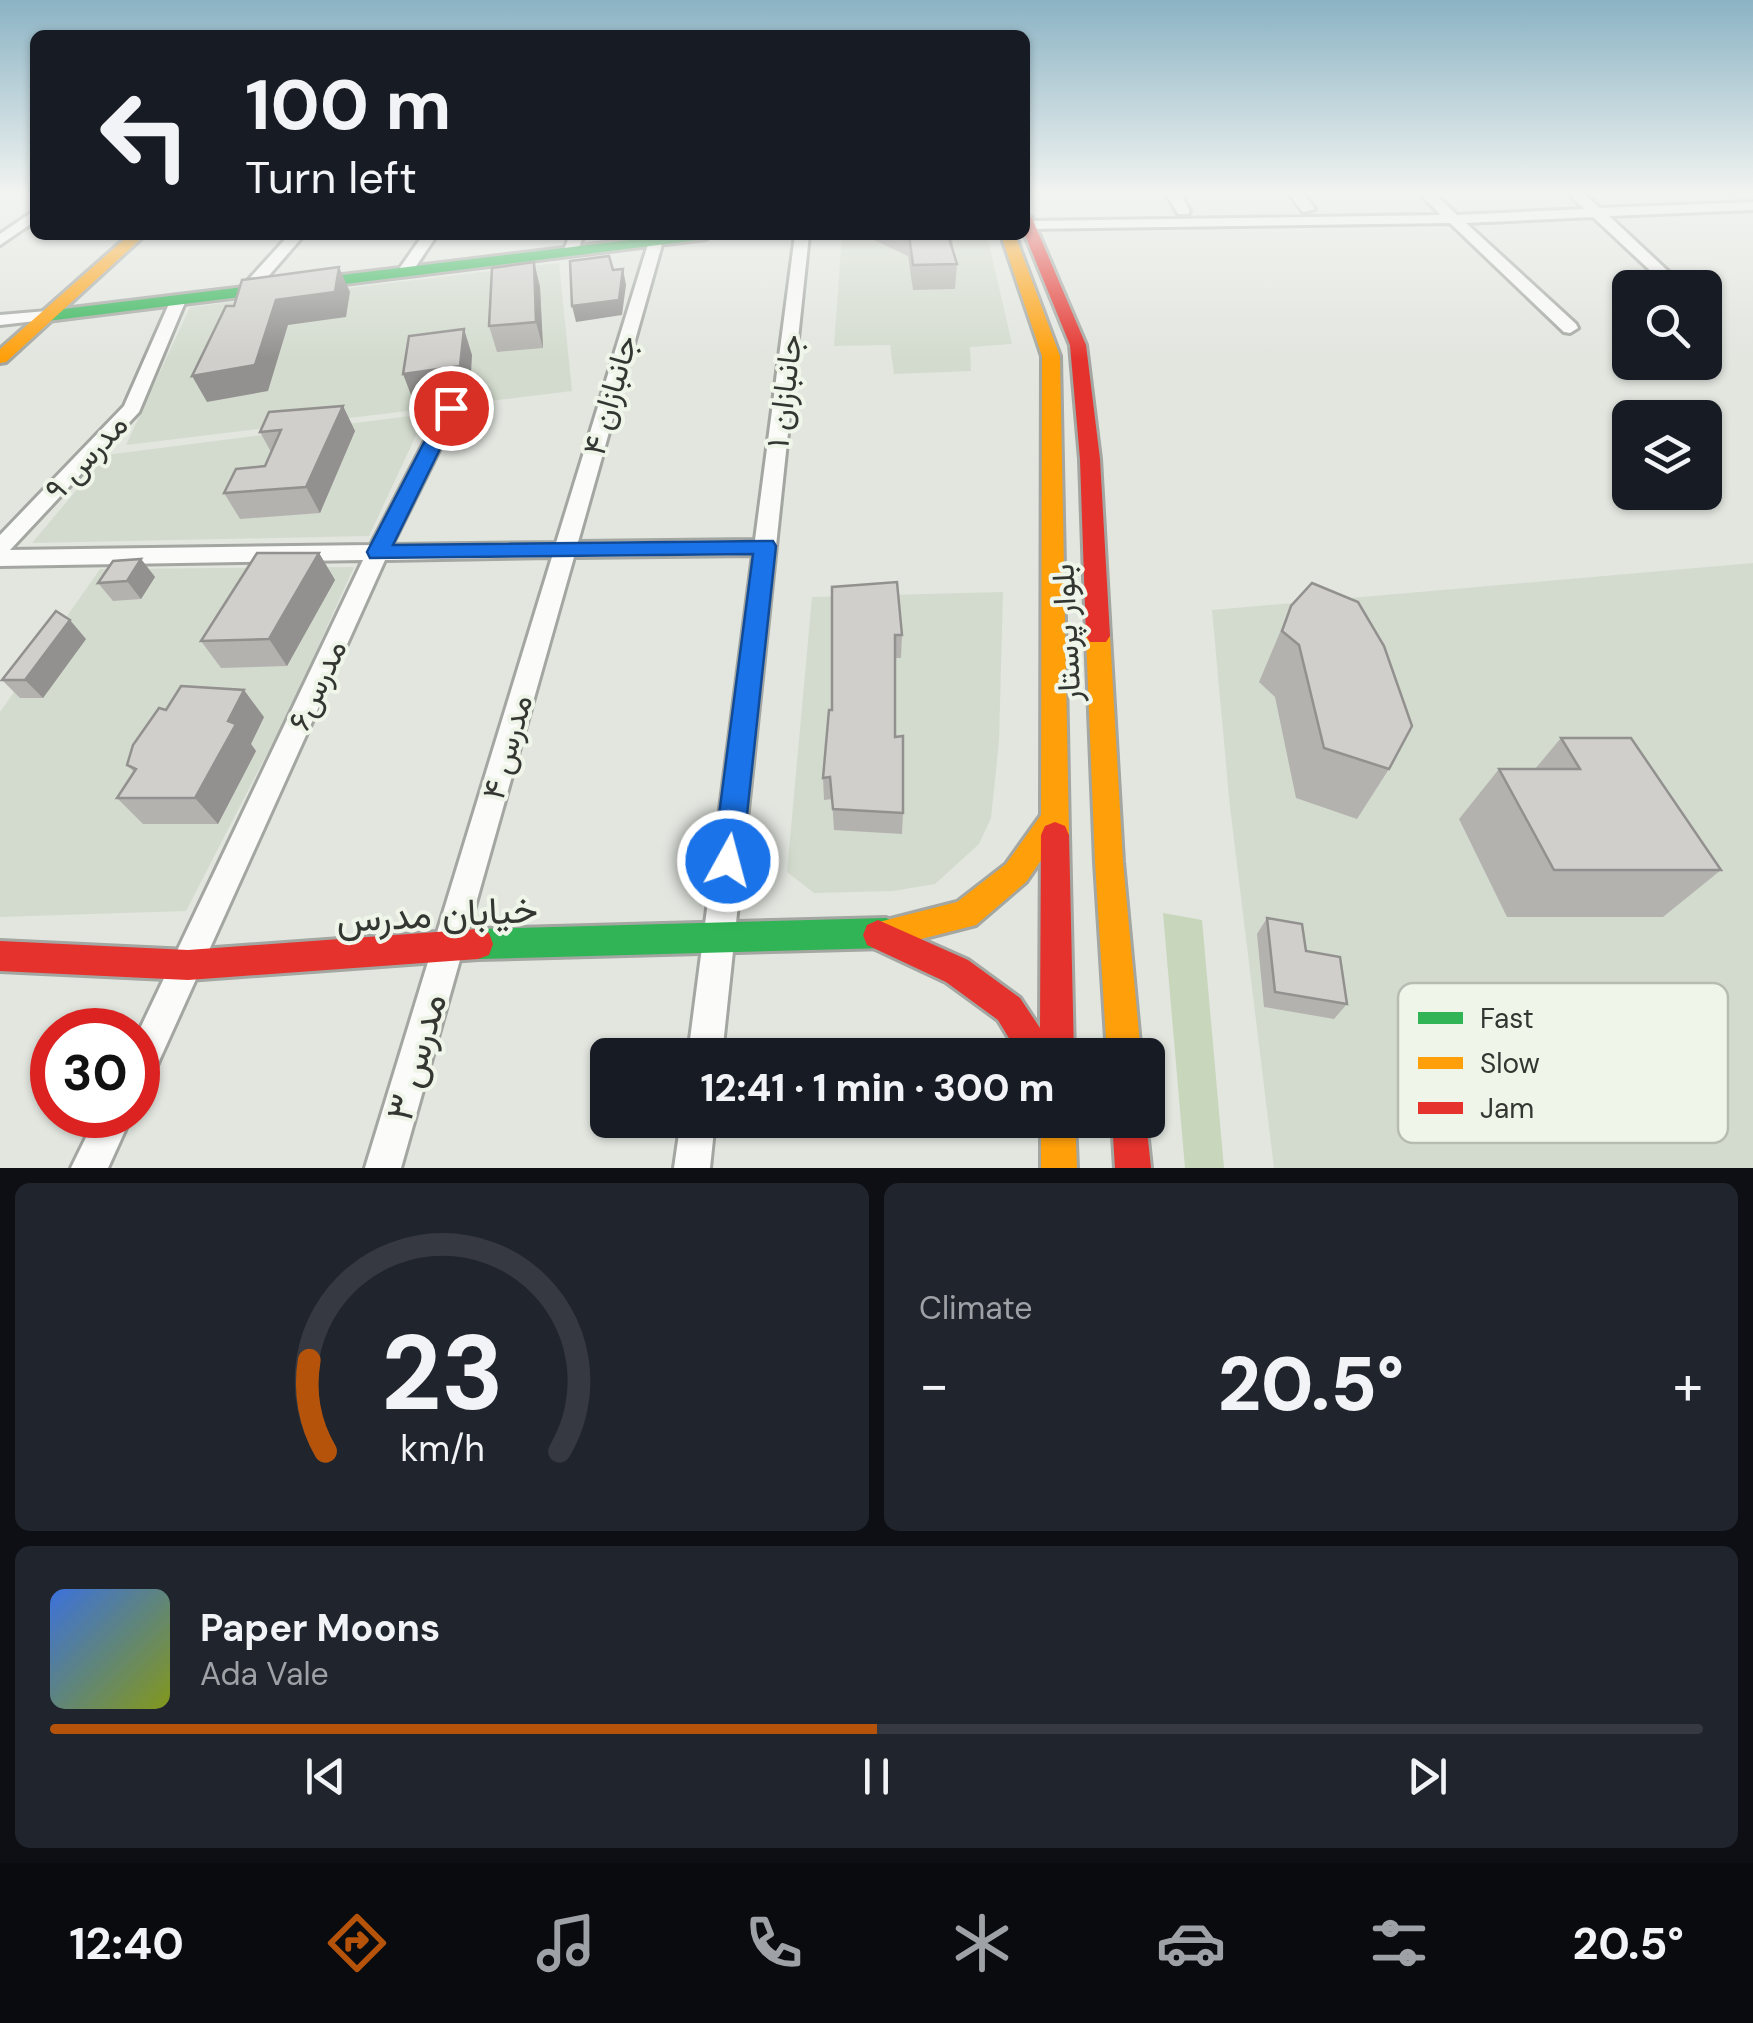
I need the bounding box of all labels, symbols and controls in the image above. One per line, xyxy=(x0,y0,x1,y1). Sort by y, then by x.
text: 100 m xyxy=(245,60,451,151)
icon: left xyxy=(80,70,210,200)
text: Turn left xyxy=(245,148,417,207)
map controls xyxy=(1612,270,1722,510)
button: search xyxy=(1612,270,1722,380)
street label: جانبازان ۴ xyxy=(573,330,647,460)
street label: جانبازان ۱ xyxy=(756,332,812,450)
pin xyxy=(409,366,494,451)
icon: arrive xyxy=(424,381,479,436)
button: layers xyxy=(1612,400,1722,510)
street label: مدرس ۹ xyxy=(35,405,137,509)
street label: بلوار پرستار xyxy=(1041,563,1092,704)
street label: مدرس۶ xyxy=(278,633,356,737)
street label: مدرس ۴ xyxy=(472,690,542,804)
position arrow xyxy=(676,809,780,913)
street label: خیابان مدرس xyxy=(335,884,539,944)
legend xyxy=(1398,983,1728,1143)
street label: مدرس ۳ xyxy=(374,987,458,1127)
text: Fast xyxy=(1480,1000,1534,1037)
speed limit sign: 30 xyxy=(30,1008,160,1138)
text: Slow xyxy=(1480,1045,1540,1082)
text: 12:41 · 1 min · 300 m xyxy=(701,1063,1054,1113)
text: Jam xyxy=(1480,1090,1534,1127)
text: Climate xyxy=(919,1287,1033,1329)
text: 23 xyxy=(381,1306,503,1441)
text: 20.5° xyxy=(1218,1336,1404,1433)
text: − xyxy=(919,1349,949,1421)
text: + xyxy=(1673,1349,1703,1421)
text: km/h xyxy=(400,1426,484,1472)
text: Paper Moons xyxy=(200,1603,440,1653)
text: Ada Vale xyxy=(200,1653,329,1695)
icon: previous xyxy=(298,1749,353,1804)
icon: pause xyxy=(849,1749,904,1804)
icon: next xyxy=(1400,1749,1455,1804)
icon: directions xyxy=(322,1908,392,1978)
icon: music xyxy=(531,1908,601,1978)
icon: phone xyxy=(739,1908,809,1978)
icon: climate xyxy=(947,1908,1017,1978)
icon: car xyxy=(1156,1908,1226,1978)
icon: filters xyxy=(1364,1908,1434,1978)
text: 12:40 xyxy=(69,1914,184,1973)
text: 20.5° xyxy=(1572,1914,1684,1973)

